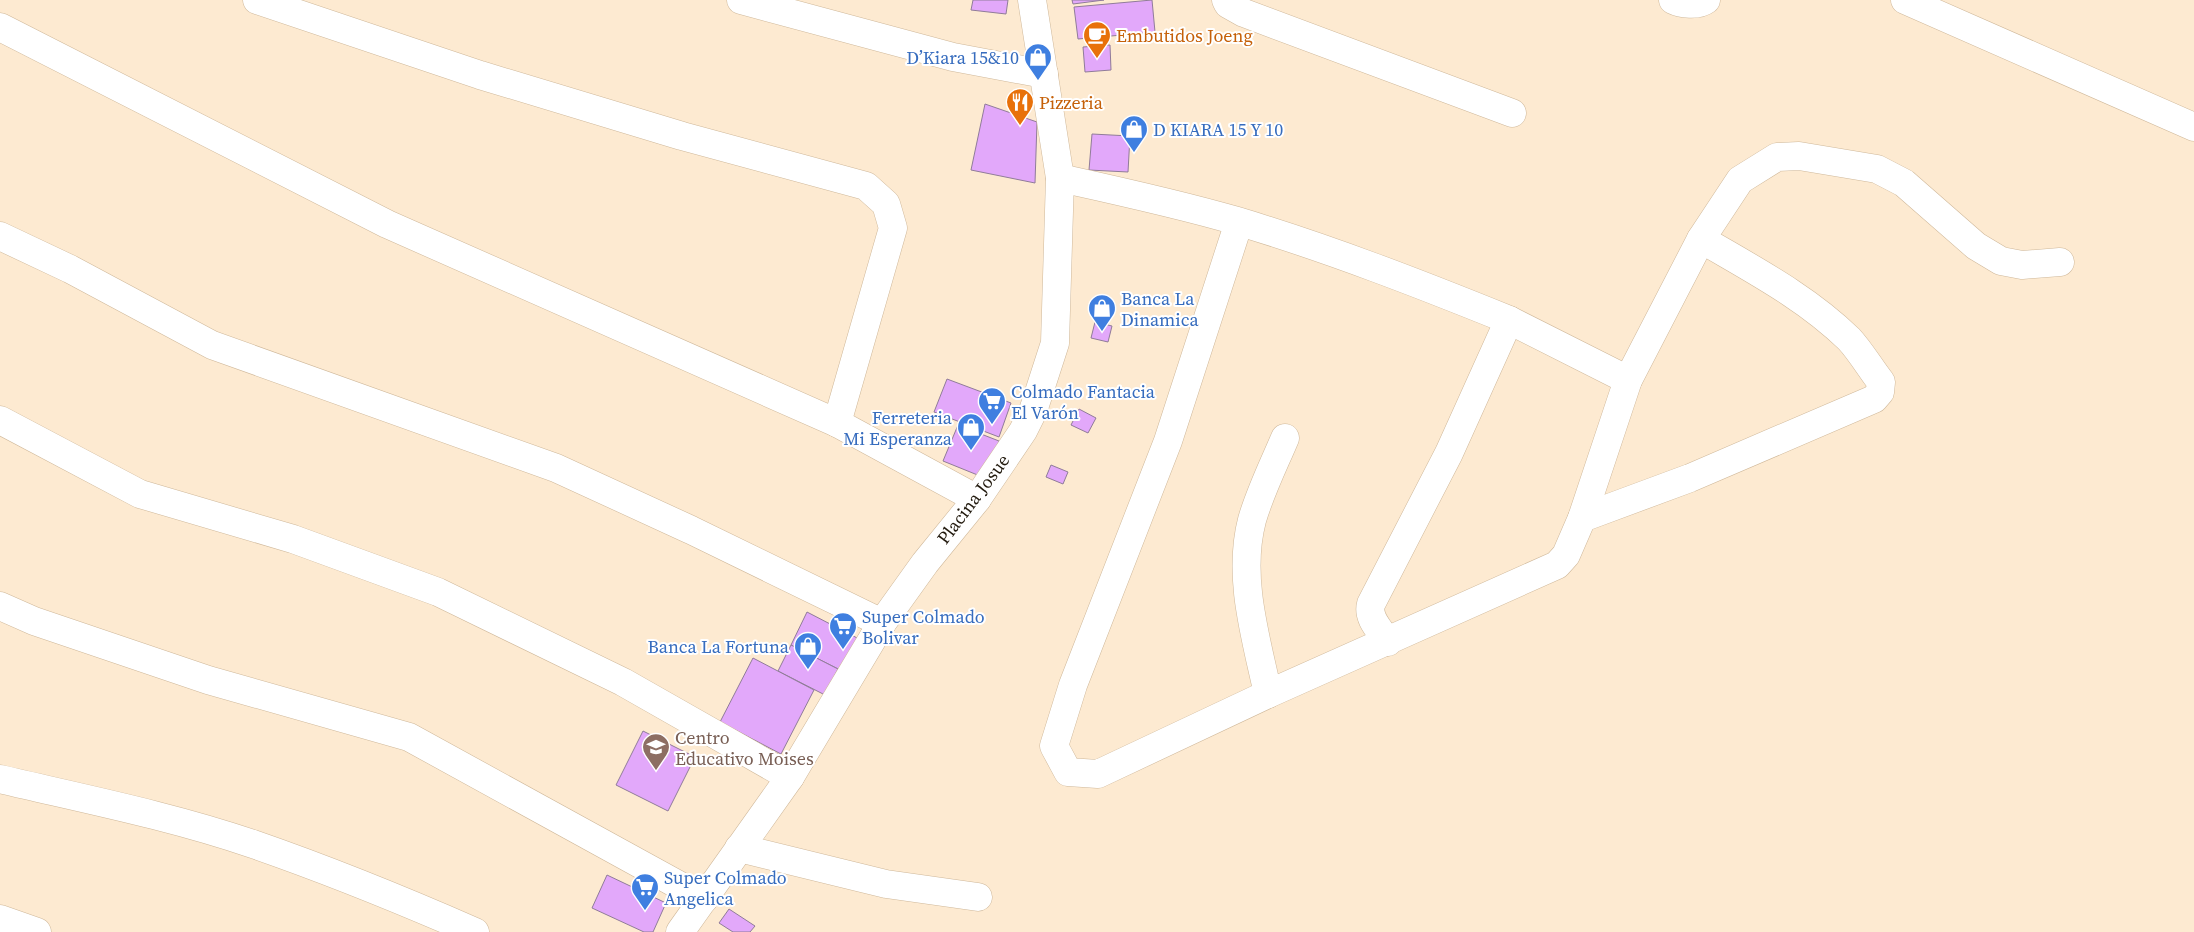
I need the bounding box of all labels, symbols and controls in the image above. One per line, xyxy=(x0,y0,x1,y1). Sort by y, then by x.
cafe icon: Embutidos Joeng xyxy=(1082,20,1112,59)
place label: Embutidos Joeng xyxy=(1116,23,1253,48)
shop icon: D’Kiara 15&10 xyxy=(1023,42,1053,81)
place label: D’Kiara 15&10 xyxy=(906,45,1019,70)
restaurant icon: Pizzeria xyxy=(1005,87,1035,126)
place label: Pizzeria xyxy=(1039,90,1104,115)
shop icon: D KIARA 15 Y 10 xyxy=(1119,114,1149,153)
place label: D KIARA 15 Y 10 xyxy=(1153,117,1283,142)
place label: Banca La Dinamica xyxy=(1121,286,1199,332)
shop icon: Banca La Dinamica xyxy=(1087,293,1117,332)
place label: Colmado Fantacia El Varón xyxy=(1011,379,1156,425)
supermarket icon: Colmado Fantacia El Varón xyxy=(977,386,1007,425)
place label: Ferreteria Mi Esperanza xyxy=(843,405,953,451)
shop icon: Ferreteria Mi Esperanza xyxy=(956,412,986,451)
street label: Placina Josue xyxy=(931,449,1015,549)
place label: Super Colmado Bolivar xyxy=(862,604,985,650)
supermarket icon: Super Colmado Bolivar xyxy=(828,611,858,650)
shop icon: Banca La Fortuna xyxy=(793,631,823,670)
place label: Banca La Fortuna xyxy=(648,634,790,659)
place label: Centro Educativo Moises xyxy=(675,725,814,771)
school or university icon: Centro Educativo Moises xyxy=(641,732,671,771)
place label: Super Colmado Angelica xyxy=(664,865,787,911)
supermarket icon: Super Colmado Angelica xyxy=(630,872,660,911)

